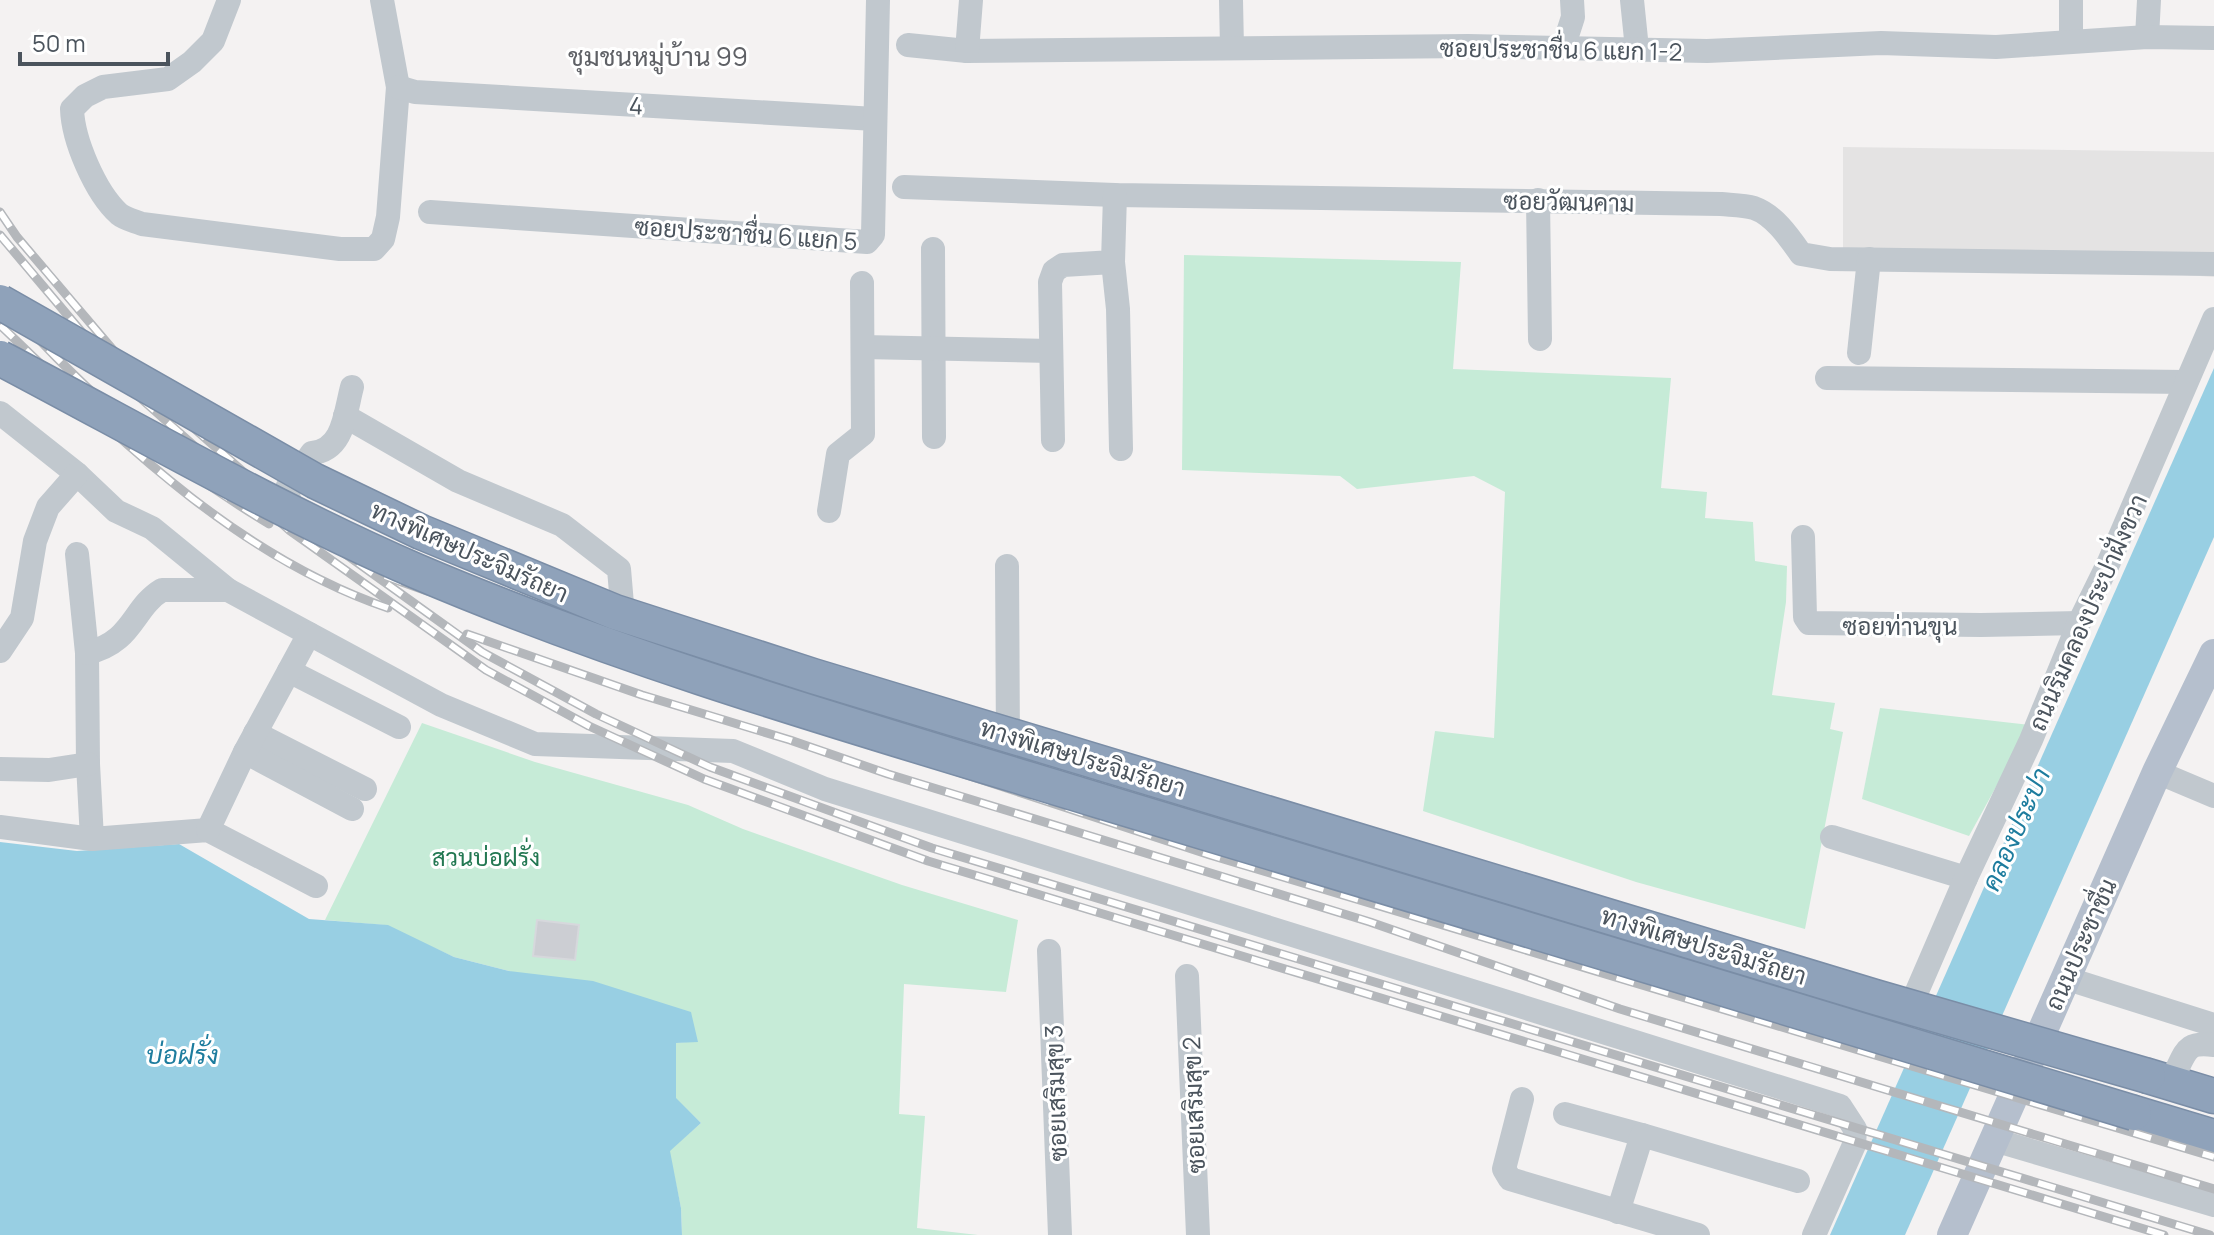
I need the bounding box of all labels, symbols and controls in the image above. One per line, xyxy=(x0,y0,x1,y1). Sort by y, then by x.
scale bar xyxy=(20,16,168,66)
text: 50 m xyxy=(32,26,86,59)
street label: ซอยประชาชื่น 6 แยก 1-2 xyxy=(1439,27,1683,68)
district label: ชุมชนหมู่บ้าน 99 xyxy=(568,38,748,75)
street label: 4 xyxy=(628,88,644,122)
street label: ซอยวัฒนคาม xyxy=(1503,183,1635,219)
street label: ซอยประชาชื่น 6 แยก 5 xyxy=(633,206,859,257)
street label: ถนนริมคลองประปาฝั่งขวา xyxy=(2018,488,2154,736)
street label: ทางพิเศษประจิมรัถยา xyxy=(366,493,574,609)
street label: ซอยท่านขุน xyxy=(1843,609,1957,643)
street label: ทางพิเศษประจิมรัถยา xyxy=(976,710,1190,804)
water label: คลองประปา xyxy=(1972,762,2058,896)
park label: สวนบ่อฝรั่ง xyxy=(432,837,540,873)
street label: ถนนประชาชื่น xyxy=(2034,872,2124,1015)
street label: ทางพิเศษประจิมรัถยา xyxy=(1597,898,1811,992)
street label: ซอยเสริมสุข 3 xyxy=(1036,1024,1075,1162)
water label: บ่อฝรั่ง xyxy=(146,1034,218,1072)
street label: ซอยเสริมสุข 2 xyxy=(1174,1036,1213,1174)

